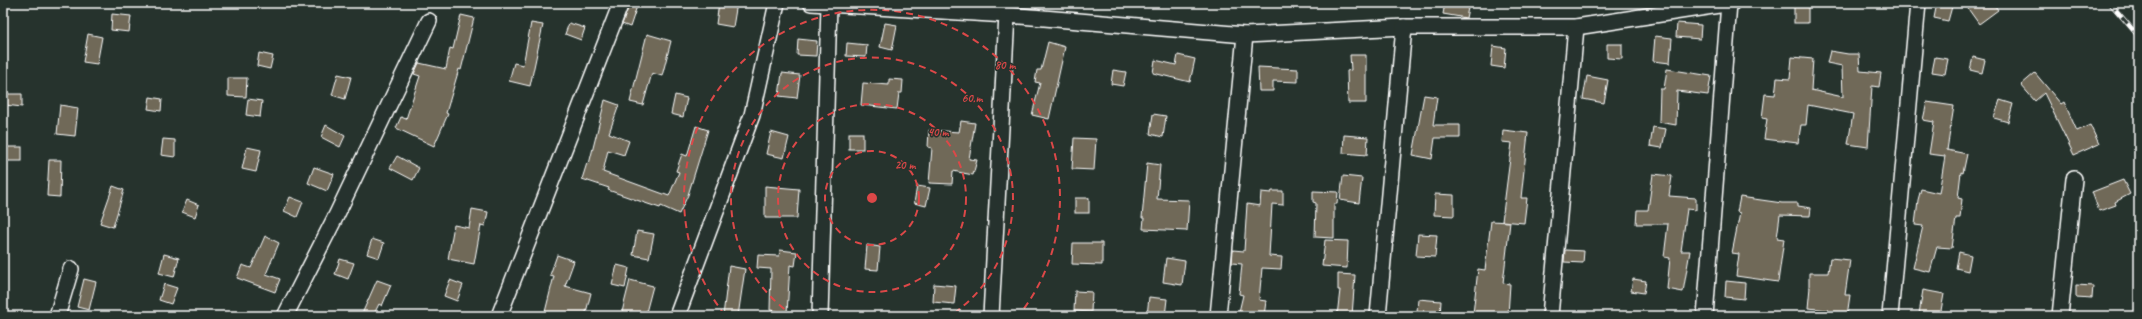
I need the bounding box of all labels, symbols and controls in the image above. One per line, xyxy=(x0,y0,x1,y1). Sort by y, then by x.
text: 80 m xyxy=(995,57,1016,73)
text: 60 m xyxy=(962,90,984,106)
text: 40 m xyxy=(928,124,949,140)
text: 20 m xyxy=(895,157,916,173)
centre of rings xyxy=(865,191,879,205)

